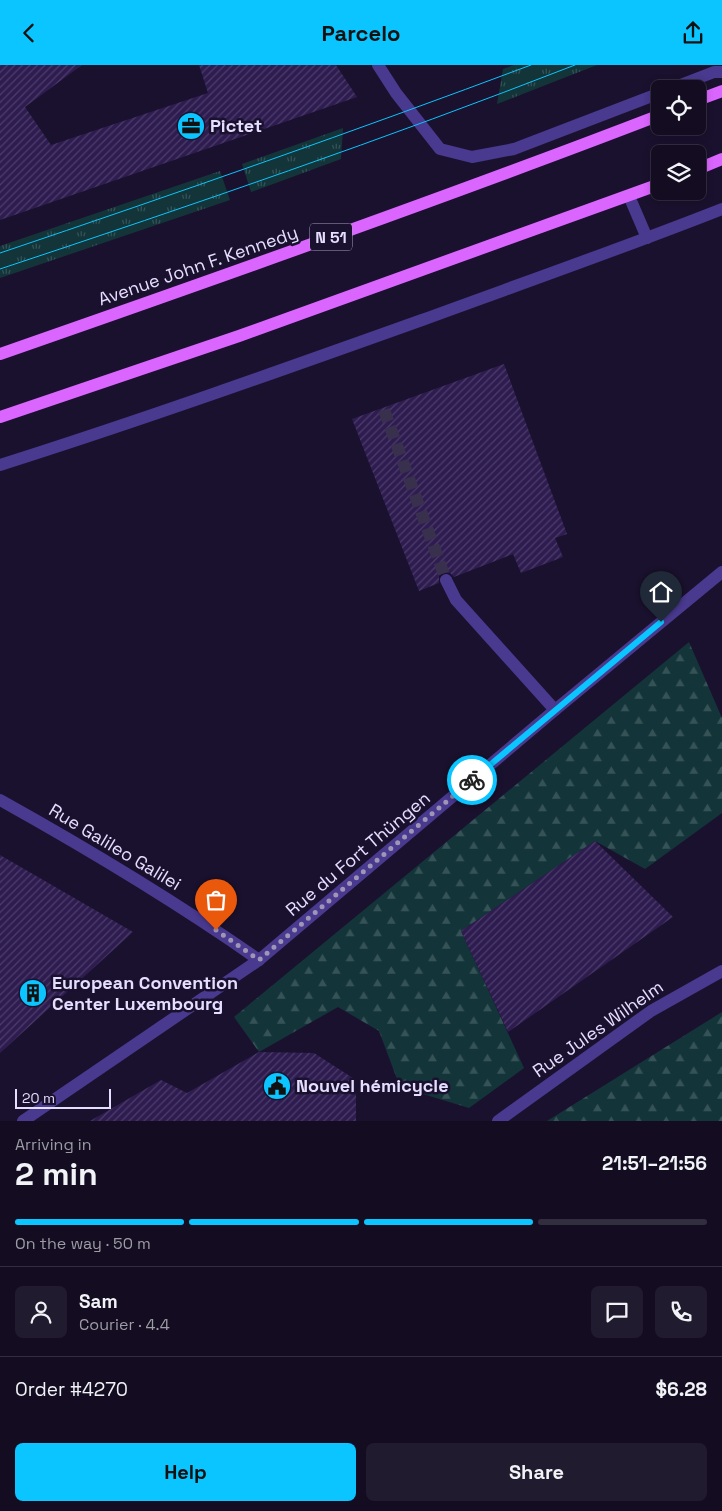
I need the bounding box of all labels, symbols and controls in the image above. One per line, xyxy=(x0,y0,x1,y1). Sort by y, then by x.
icon: back xyxy=(15,19,43,47)
text: Parcelo xyxy=(321,19,401,47)
icon: share xyxy=(679,19,707,47)
map controls xyxy=(651,80,706,200)
button: locate xyxy=(651,80,706,135)
office icon: Pictet xyxy=(176,111,206,141)
place label: Pictet xyxy=(210,114,262,137)
button: layers xyxy=(651,145,706,200)
street label: Avenue John F. Kennedy xyxy=(95,221,301,311)
road number: N 51 xyxy=(310,223,352,251)
pin xyxy=(640,571,682,622)
icon: home xyxy=(647,578,675,606)
courier xyxy=(447,755,497,805)
icon: bike xyxy=(458,766,486,794)
street label: Rue du Fort Thüngen xyxy=(281,786,435,921)
street label: Rue Galileo Galilei xyxy=(45,798,185,895)
pin xyxy=(195,879,237,930)
icon: bag xyxy=(202,886,230,914)
place label: European Convention Center Luxembourg xyxy=(52,971,238,1015)
street label: Rue Jules Wilhelm xyxy=(528,975,667,1082)
building icon: European Convention Center Luxembourg xyxy=(18,978,48,1008)
public building icon: Nouvel hémicycle xyxy=(262,1071,292,1101)
place label: Nouvel hémicycle xyxy=(296,1074,449,1097)
scale bar xyxy=(15,1086,111,1109)
text: 20 m xyxy=(22,1089,55,1107)
text: Arriving in xyxy=(15,1134,92,1155)
text: 21:51–21:56 xyxy=(602,1151,707,1176)
text: 2 min xyxy=(15,1154,98,1194)
text: On the way · 50 m xyxy=(15,1233,151,1254)
button: person xyxy=(15,1286,67,1338)
button: chat xyxy=(591,1286,643,1338)
button: phone xyxy=(655,1286,707,1338)
text: Sam xyxy=(79,1289,118,1314)
text: Courier · 4.4 xyxy=(79,1314,170,1335)
text: Order #4270 xyxy=(15,1377,128,1402)
text: $6.28 xyxy=(655,1377,707,1402)
button: Help xyxy=(15,1443,356,1501)
button: Share xyxy=(366,1443,707,1501)

